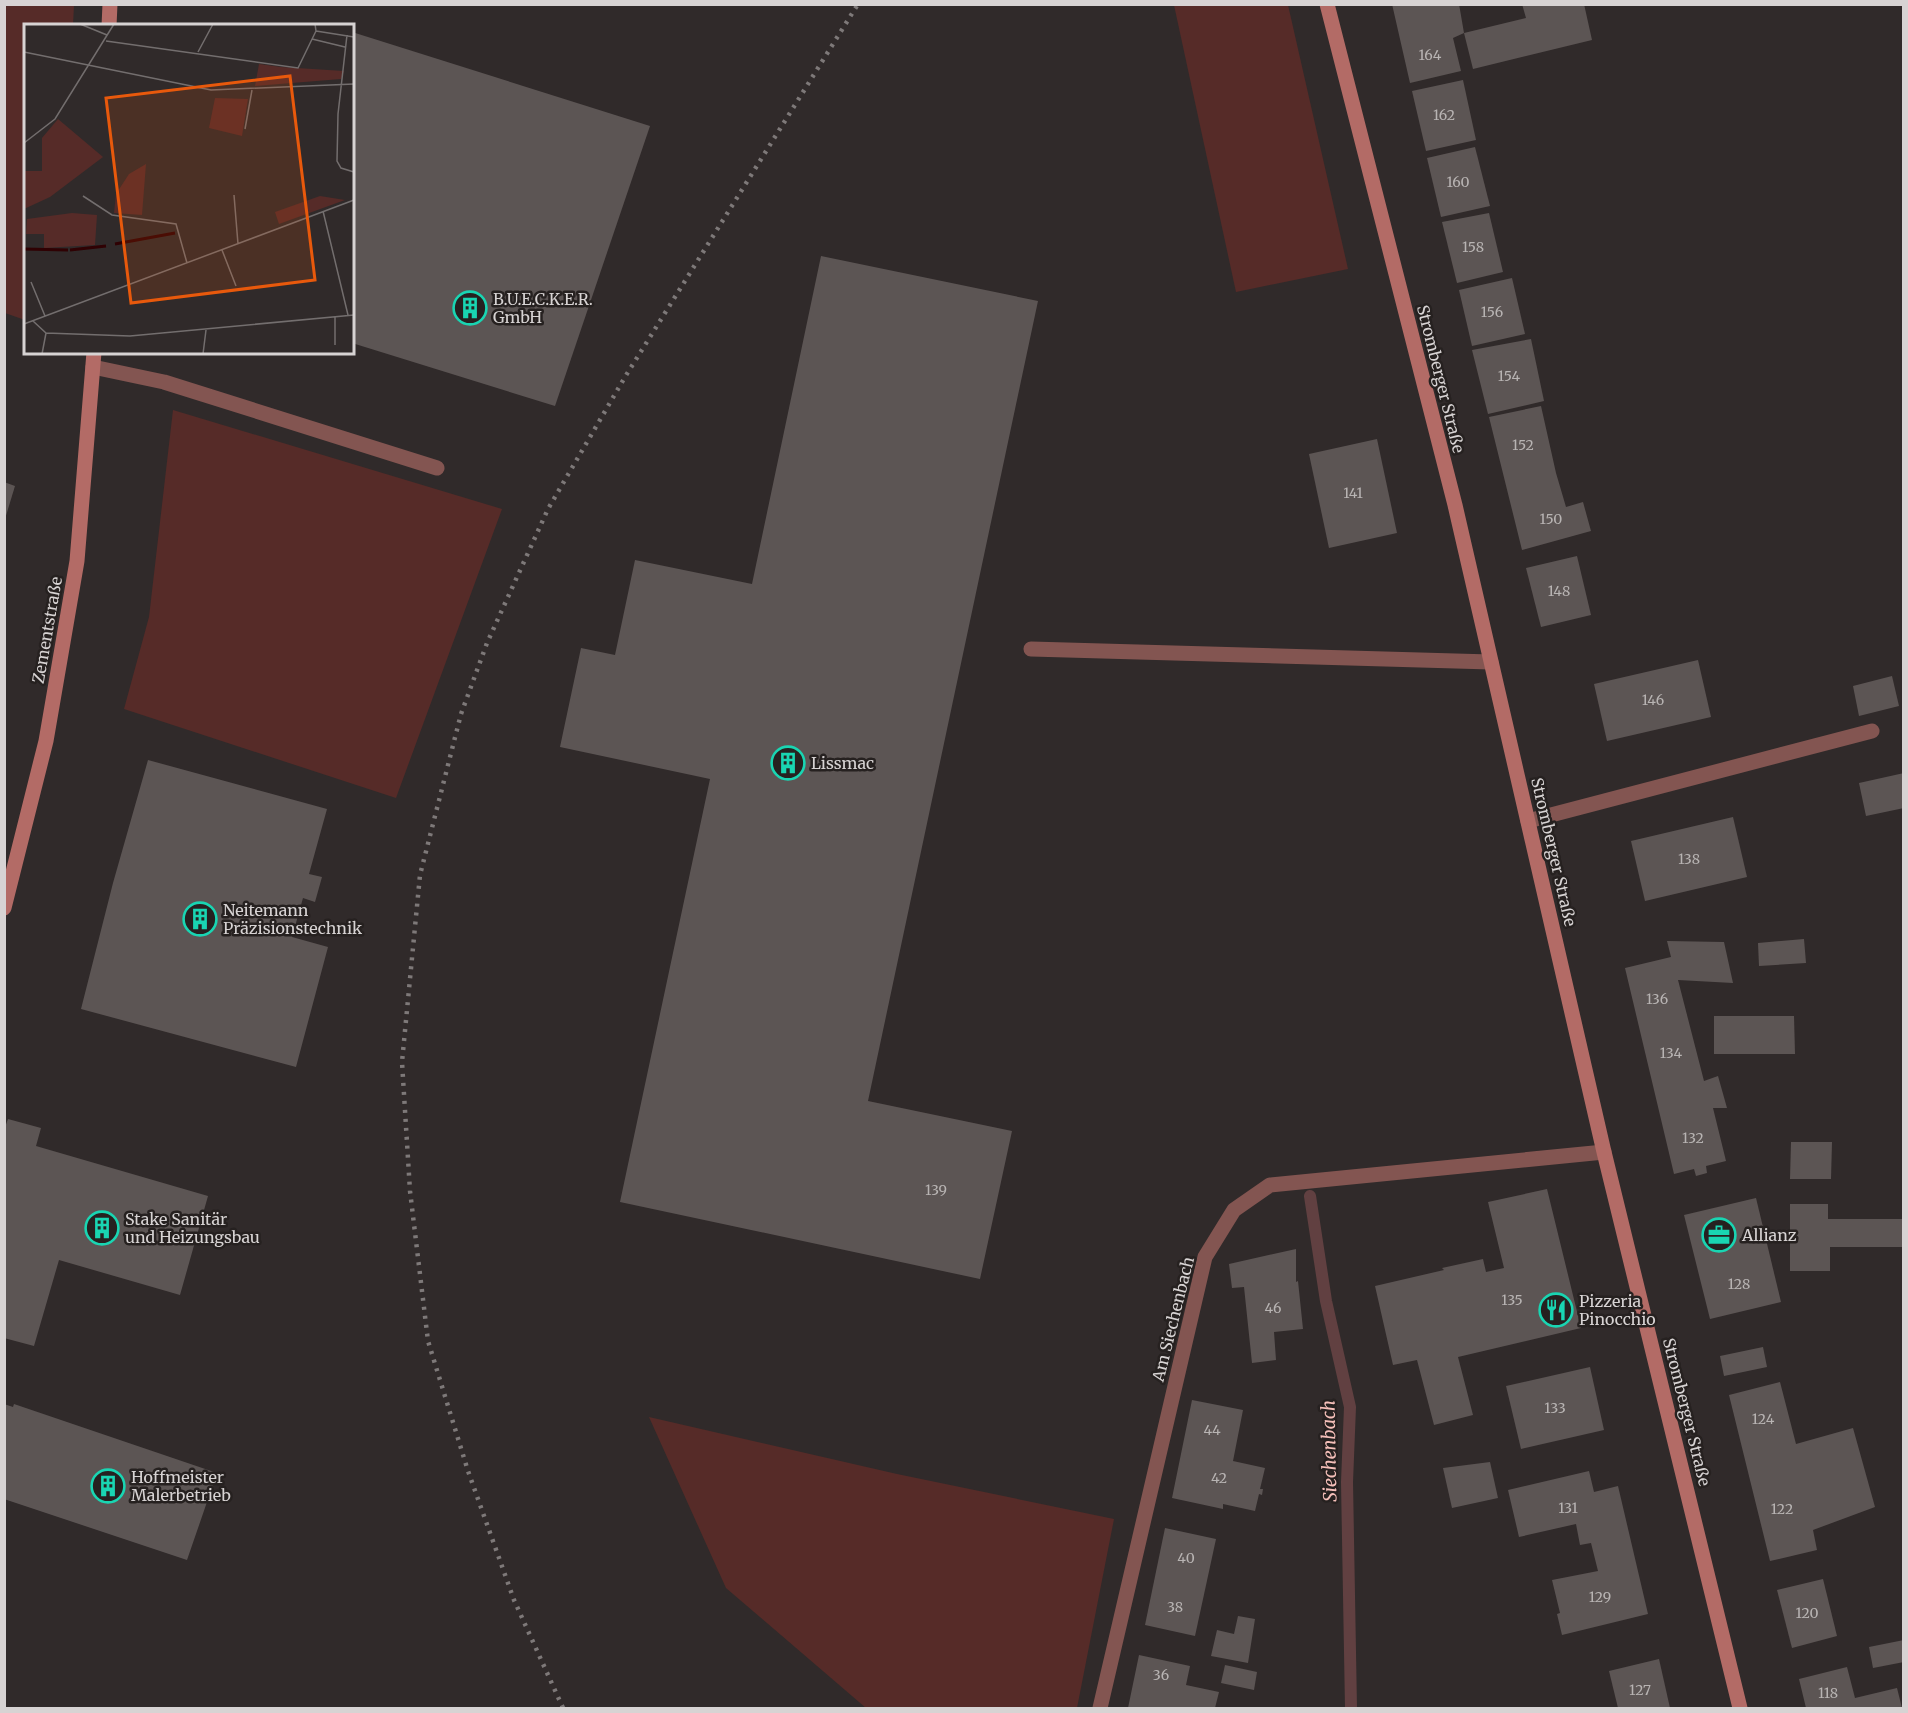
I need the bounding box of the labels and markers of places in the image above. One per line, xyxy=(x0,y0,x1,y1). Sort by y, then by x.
place label: B.U.E.C.K.E.R. GmbH xyxy=(493,289,593,327)
building icon: B.U.E.C.K.E.R. GmbH xyxy=(452,290,488,326)
building icon: Lissmac xyxy=(770,745,806,781)
place label: Lissmac xyxy=(811,753,874,773)
place label: Neitemann Präzisionstechnik xyxy=(223,900,363,938)
building icon: Neitemann Präzisionstechnik xyxy=(182,901,218,937)
place label: Stake Sanitär und Heizungsbau xyxy=(125,1209,260,1247)
building icon: Stake Sanitär und Heizungsbau xyxy=(84,1210,120,1246)
office icon: Allianz xyxy=(1701,1217,1737,1253)
place label: Allianz xyxy=(1741,1225,1797,1245)
place label: Pizzeria Pinocchio xyxy=(1579,1291,1656,1329)
restaurant icon: Pizzeria Pinocchio xyxy=(1538,1292,1574,1328)
place label: Hoffmeister Malerbetrieb xyxy=(131,1467,231,1505)
building icon: Hoffmeister Malerbetrieb xyxy=(90,1468,126,1504)

